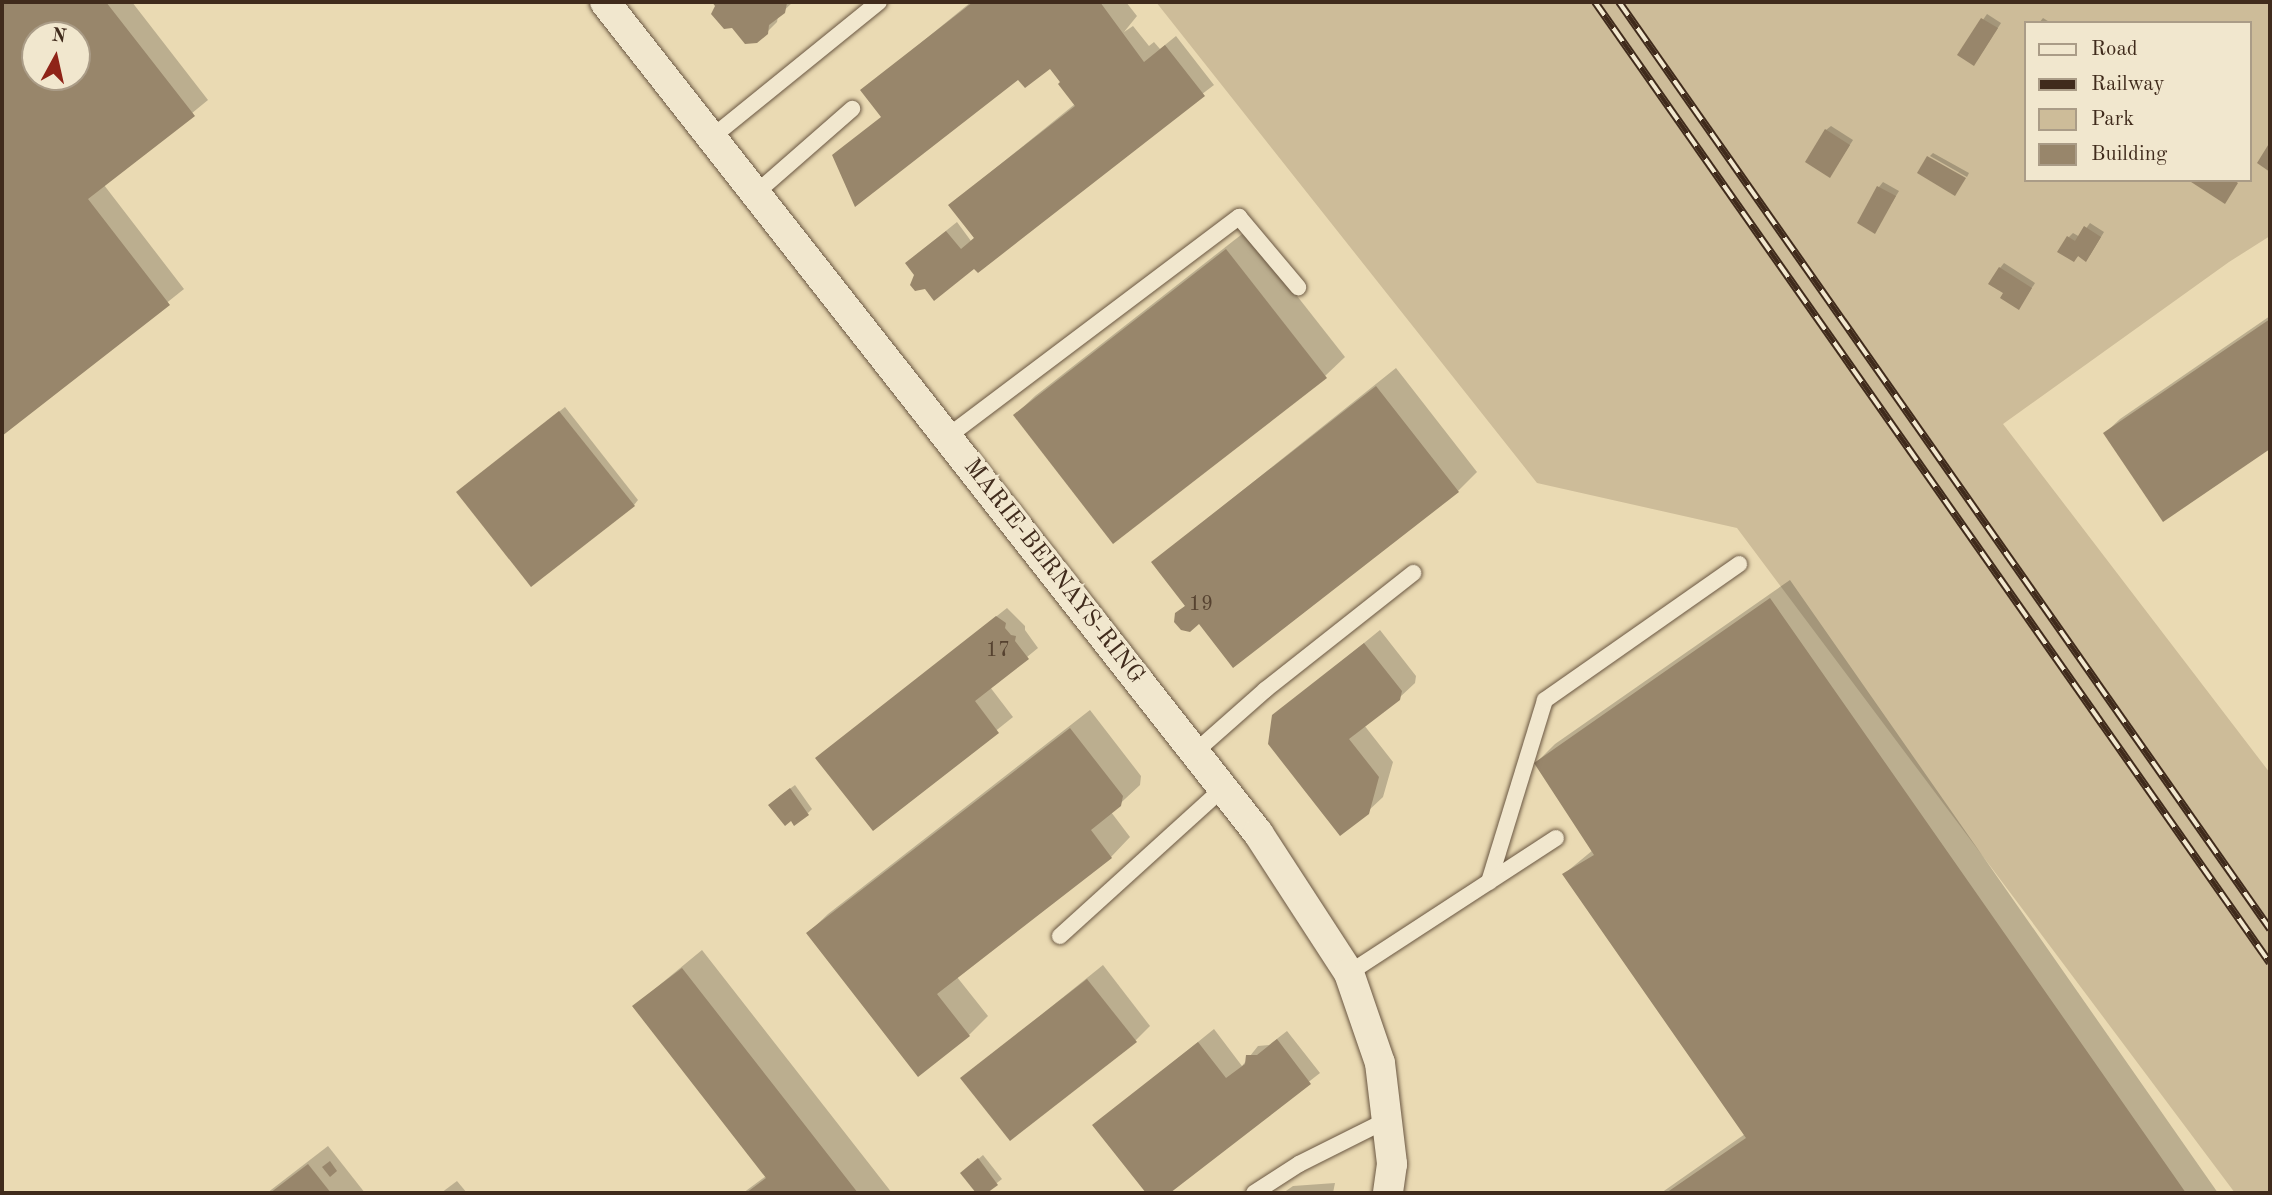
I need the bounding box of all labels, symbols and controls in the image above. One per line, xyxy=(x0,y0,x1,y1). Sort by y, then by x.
north arrow xyxy=(21,21,91,91)
legend xyxy=(2024,21,2251,182)
text: N xyxy=(50,26,67,47)
text: Road xyxy=(2091,39,2138,60)
text: Railway xyxy=(2091,74,2165,95)
text: Park xyxy=(2091,109,2134,130)
text: Building xyxy=(2091,144,2167,165)
street label: MARIE-BERNAYS-RING xyxy=(956,454,1150,690)
house number: 19 xyxy=(1189,592,1213,618)
house number: 17 xyxy=(986,638,1010,664)

